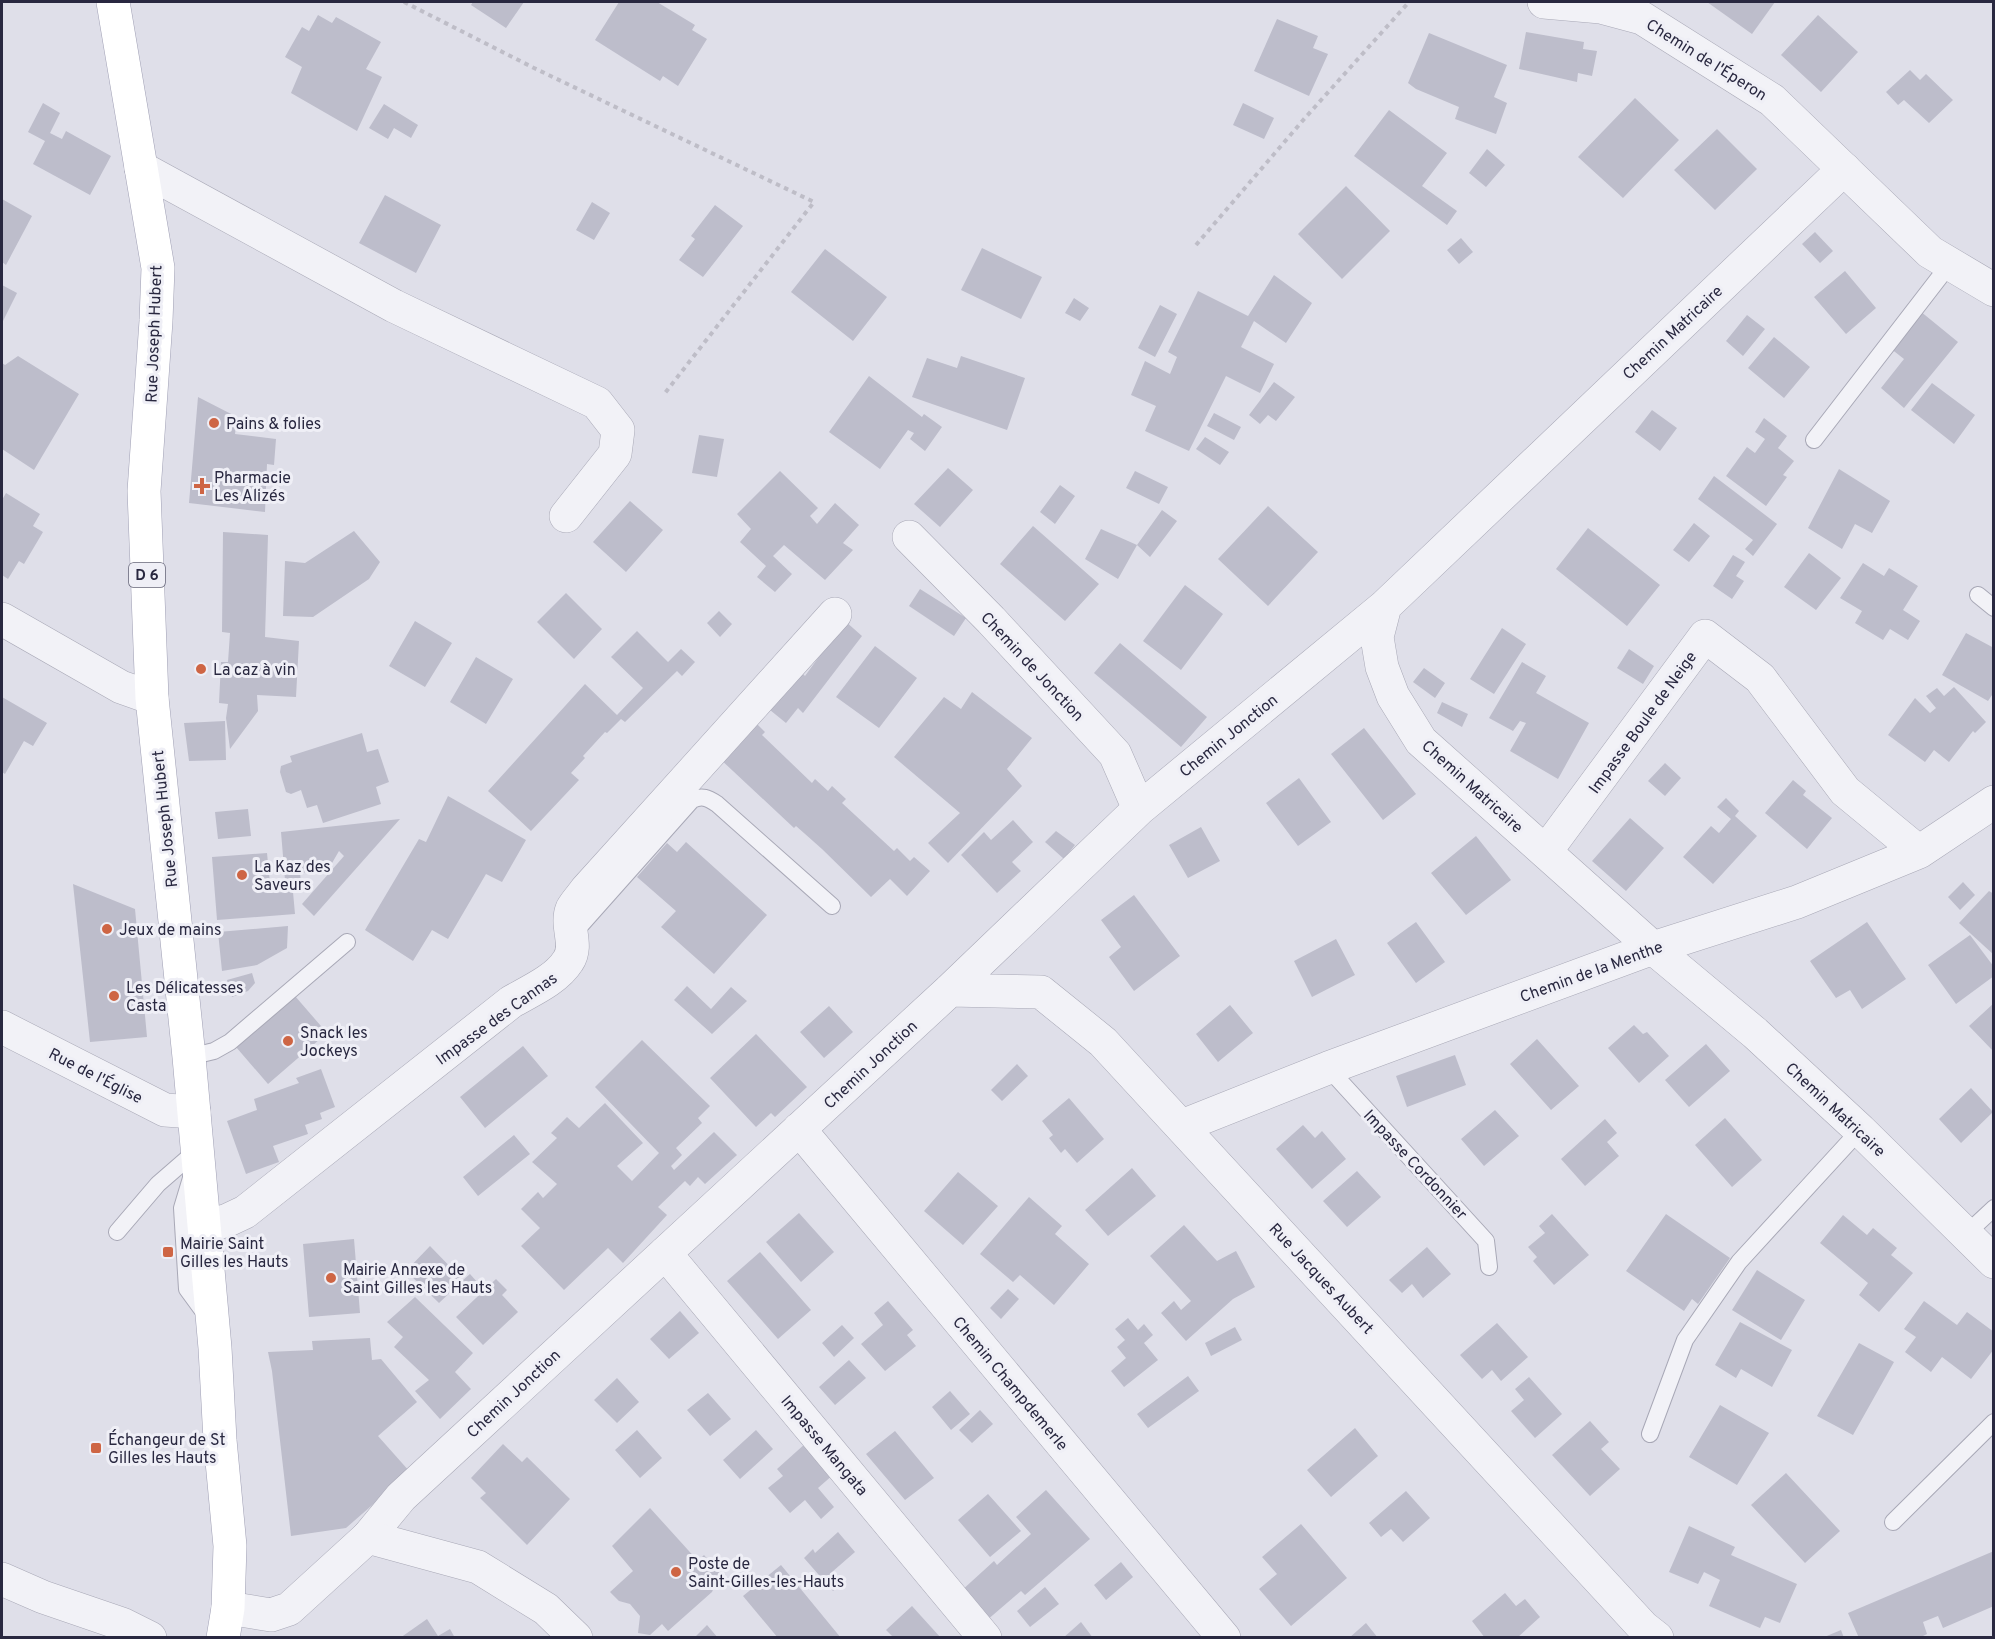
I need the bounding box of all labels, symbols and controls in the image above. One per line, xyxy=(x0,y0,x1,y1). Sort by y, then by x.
street label: Chemin de l'Éperon xyxy=(1642,14,1771,106)
street label: Rue Joseph Hubert xyxy=(143,265,167,403)
street label: Chemin Matricaire xyxy=(1619,282,1728,385)
place label: Pains & folies xyxy=(226,415,321,435)
marker: Pains & folies xyxy=(207,416,221,430)
place label: Pharmacie Les Alizés xyxy=(214,469,291,507)
marker: Pharmacie Les Alizés xyxy=(195,479,209,493)
road number: D 6 xyxy=(129,563,165,587)
street label: Chemin de Jonction xyxy=(976,608,1087,726)
street label: Impasse Boule de Neige xyxy=(1585,648,1702,798)
place label: La caz à vin xyxy=(213,661,296,681)
marker: La caz à vin xyxy=(194,662,208,676)
street label: Chemin Jonction xyxy=(1176,691,1283,782)
street label: Chemin Matricaire xyxy=(1417,737,1527,838)
street label: Rue Joseph Hubert xyxy=(149,749,183,888)
place label: La Kaz des Saveurs xyxy=(254,858,331,896)
marker: La Kaz des Saveurs xyxy=(235,868,249,882)
place label: Jeux de mains xyxy=(119,921,221,941)
marker: Jeux de mains xyxy=(100,922,114,936)
street label: Chemin de la Menthe xyxy=(1518,938,1666,1008)
street label: Impasse des Cannas xyxy=(433,969,562,1070)
place label: Les Délicatesses Casta xyxy=(126,979,243,1017)
marker: Les Délicatesses Casta xyxy=(107,989,121,1003)
street label: Chemin Jonction xyxy=(820,1017,922,1114)
place label: Snack les Jockeys xyxy=(300,1024,368,1062)
marker: Snack les Jockeys xyxy=(281,1034,295,1048)
street label: Rue de l'Église xyxy=(45,1043,146,1109)
street label: Chemin Matricaire xyxy=(1780,1059,1889,1162)
street label: Impasse Cordonnier xyxy=(1358,1106,1471,1225)
street label: Rue Jacques Aubert xyxy=(1264,1220,1377,1339)
place label: Mairie Saint Gilles les Hauts xyxy=(180,1235,289,1273)
marker: Mairie Saint Gilles les Hauts xyxy=(161,1245,175,1259)
place label: Mairie Annexe de Saint Gilles les Hauts xyxy=(343,1261,492,1299)
marker: Mairie Annexe de Saint Gilles les Hauts xyxy=(324,1271,338,1285)
street label: Chemin Champdemerle xyxy=(947,1313,1071,1455)
street label: Chemin Jonction xyxy=(463,1346,565,1443)
street label: Impasse Mangata xyxy=(776,1392,871,1501)
place label: Échangeur de St Gilles les Hauts xyxy=(108,1429,225,1469)
marker: Échangeur de St Gilles les Hauts xyxy=(89,1441,103,1455)
place label: Poste de Saint-Gilles-les-Hauts xyxy=(688,1555,844,1593)
marker: Poste de Saint-Gilles-les-Hauts xyxy=(669,1565,683,1579)

